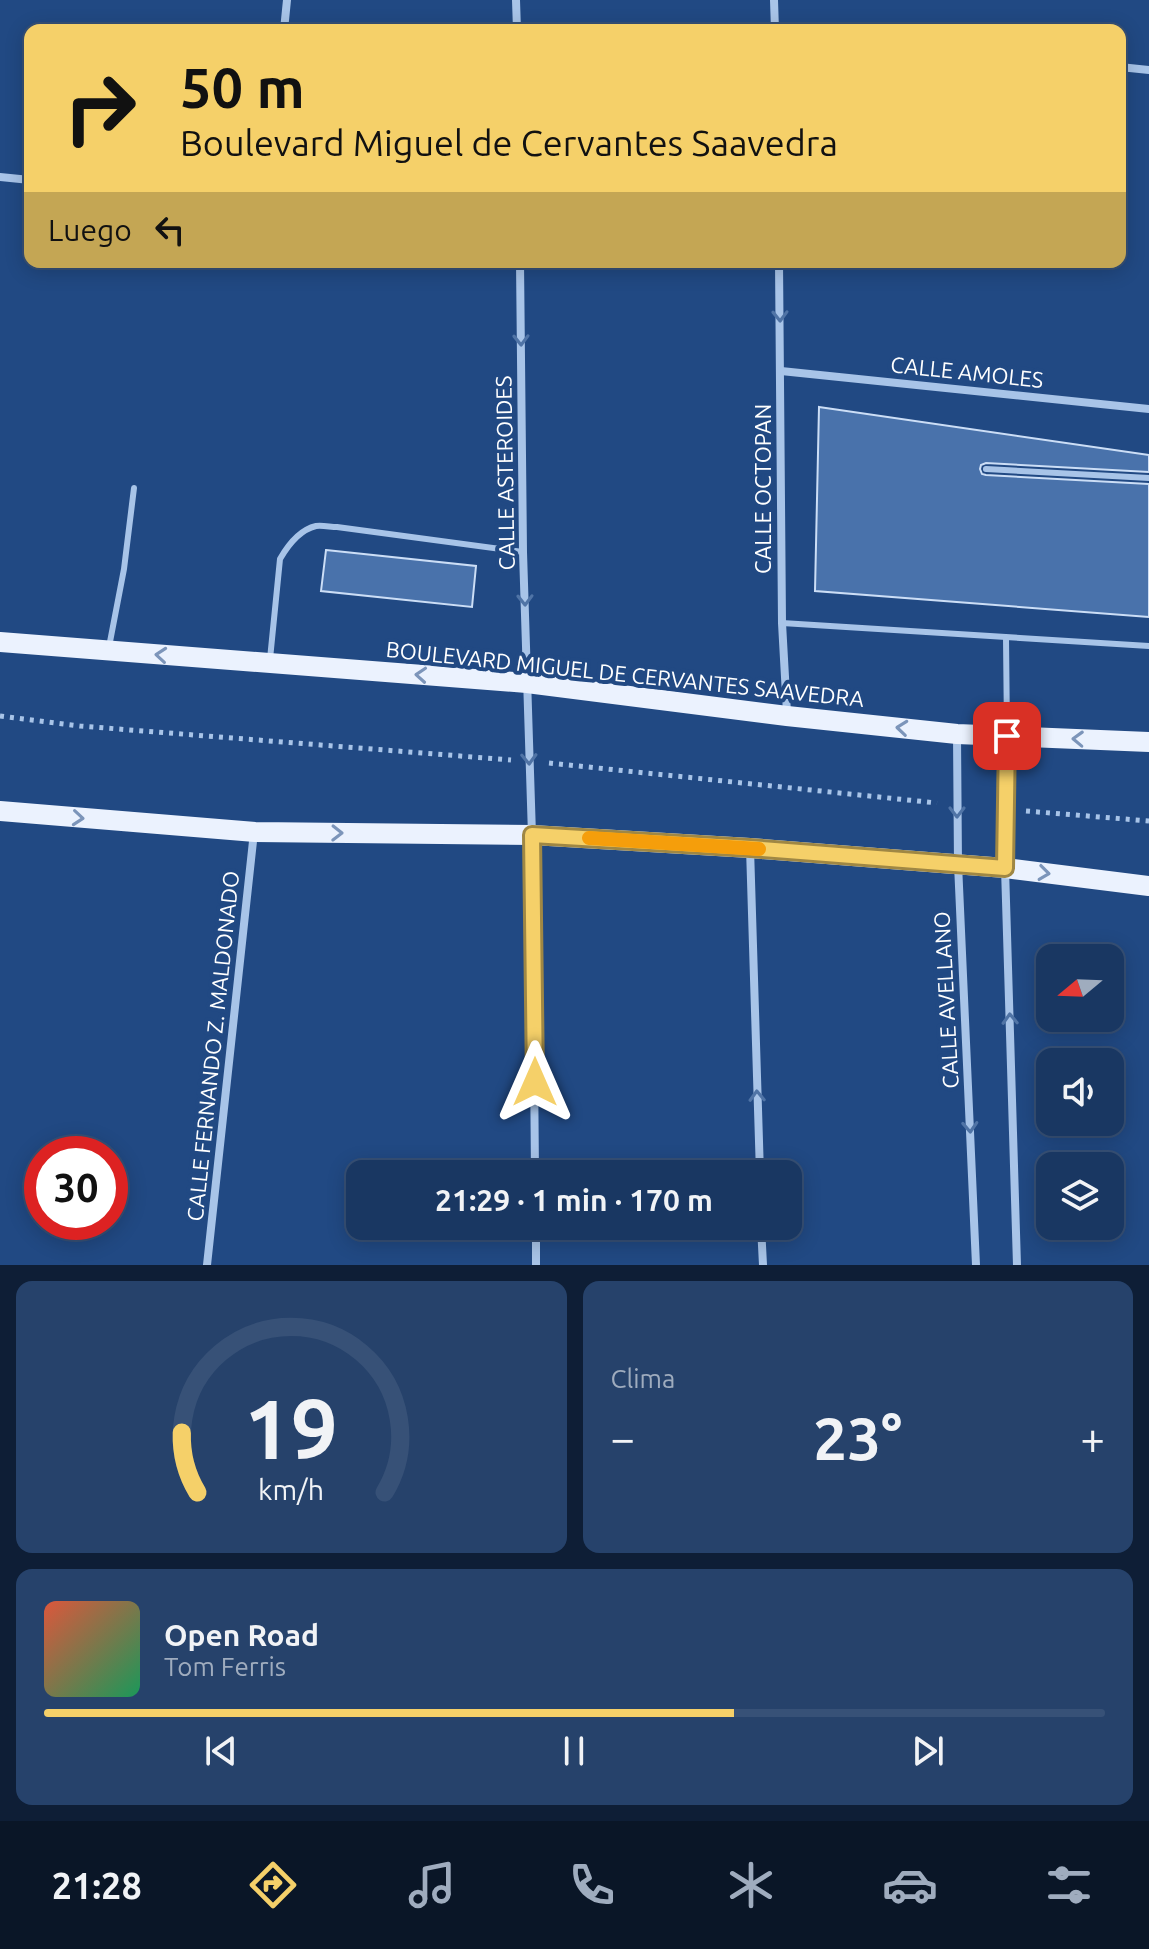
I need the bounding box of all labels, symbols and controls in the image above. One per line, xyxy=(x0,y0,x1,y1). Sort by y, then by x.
icon: right xyxy=(48,56,152,160)
text: 50 m xyxy=(180,56,305,119)
text: Boulevard Miguel de Cervantes Saavedra xyxy=(180,122,838,163)
icon: left xyxy=(148,208,192,252)
text: Luego xyxy=(48,213,132,247)
one-way arrow xyxy=(771,310,788,323)
one-way arrow xyxy=(512,334,530,347)
street label: CALLE AMOLES xyxy=(889,351,1045,392)
street label: CALLE ASTEROIDES xyxy=(490,376,519,571)
street label: CALLE OCTOPAN xyxy=(750,404,775,574)
one-way arrow xyxy=(516,594,533,607)
street label: BOULEVARD MIGUEL DE CERVANTES SAAVEDRA xyxy=(385,636,866,711)
one-way arrow xyxy=(154,647,167,664)
one-way arrow xyxy=(414,667,427,684)
pin xyxy=(973,702,1041,770)
icon: arrive xyxy=(985,714,1029,758)
one-way arrow xyxy=(895,720,908,737)
one-way arrow xyxy=(1071,731,1084,748)
one-way arrow xyxy=(521,753,538,766)
one-way arrow xyxy=(948,806,966,819)
one-way arrow xyxy=(72,809,85,826)
one-way arrow xyxy=(331,824,344,842)
one-way arrow xyxy=(1037,864,1051,881)
street label: CALLE FERNANDO Z. MALDONADO xyxy=(182,870,243,1222)
street label: CALLE AVELLANO xyxy=(928,911,963,1089)
north arrow xyxy=(1036,944,1124,1032)
map controls xyxy=(1036,944,1124,1240)
one-way arrow xyxy=(1001,1012,1019,1025)
position arrow xyxy=(493,1040,577,1124)
button: sound xyxy=(1036,1048,1124,1136)
one-way arrow xyxy=(749,1089,766,1102)
one-way arrow xyxy=(961,1121,978,1134)
speed limit sign: 30 xyxy=(24,1136,128,1240)
button: layers xyxy=(1036,1152,1124,1240)
text: 21:29 · 1 min · 170 m xyxy=(435,1183,713,1217)
text: Clima xyxy=(611,1364,675,1393)
text: 19 xyxy=(244,1381,338,1475)
text: 23° xyxy=(813,1404,902,1471)
text: − xyxy=(611,1413,635,1462)
text: + xyxy=(1080,1413,1105,1462)
text: km/h xyxy=(258,1473,324,1505)
text: Open Road xyxy=(164,1618,319,1652)
text: Tom Ferris xyxy=(164,1652,286,1681)
icon: previous xyxy=(199,1729,243,1773)
icon: pause xyxy=(552,1729,596,1773)
icon: next xyxy=(906,1729,950,1773)
icon: directions xyxy=(245,1857,301,1913)
icon: music xyxy=(404,1857,460,1913)
icon: phone xyxy=(564,1857,620,1913)
icon: climate xyxy=(723,1857,779,1913)
icon: car xyxy=(882,1857,938,1913)
icon: filters xyxy=(1041,1857,1097,1913)
text: 21:28 xyxy=(52,1865,142,1906)

